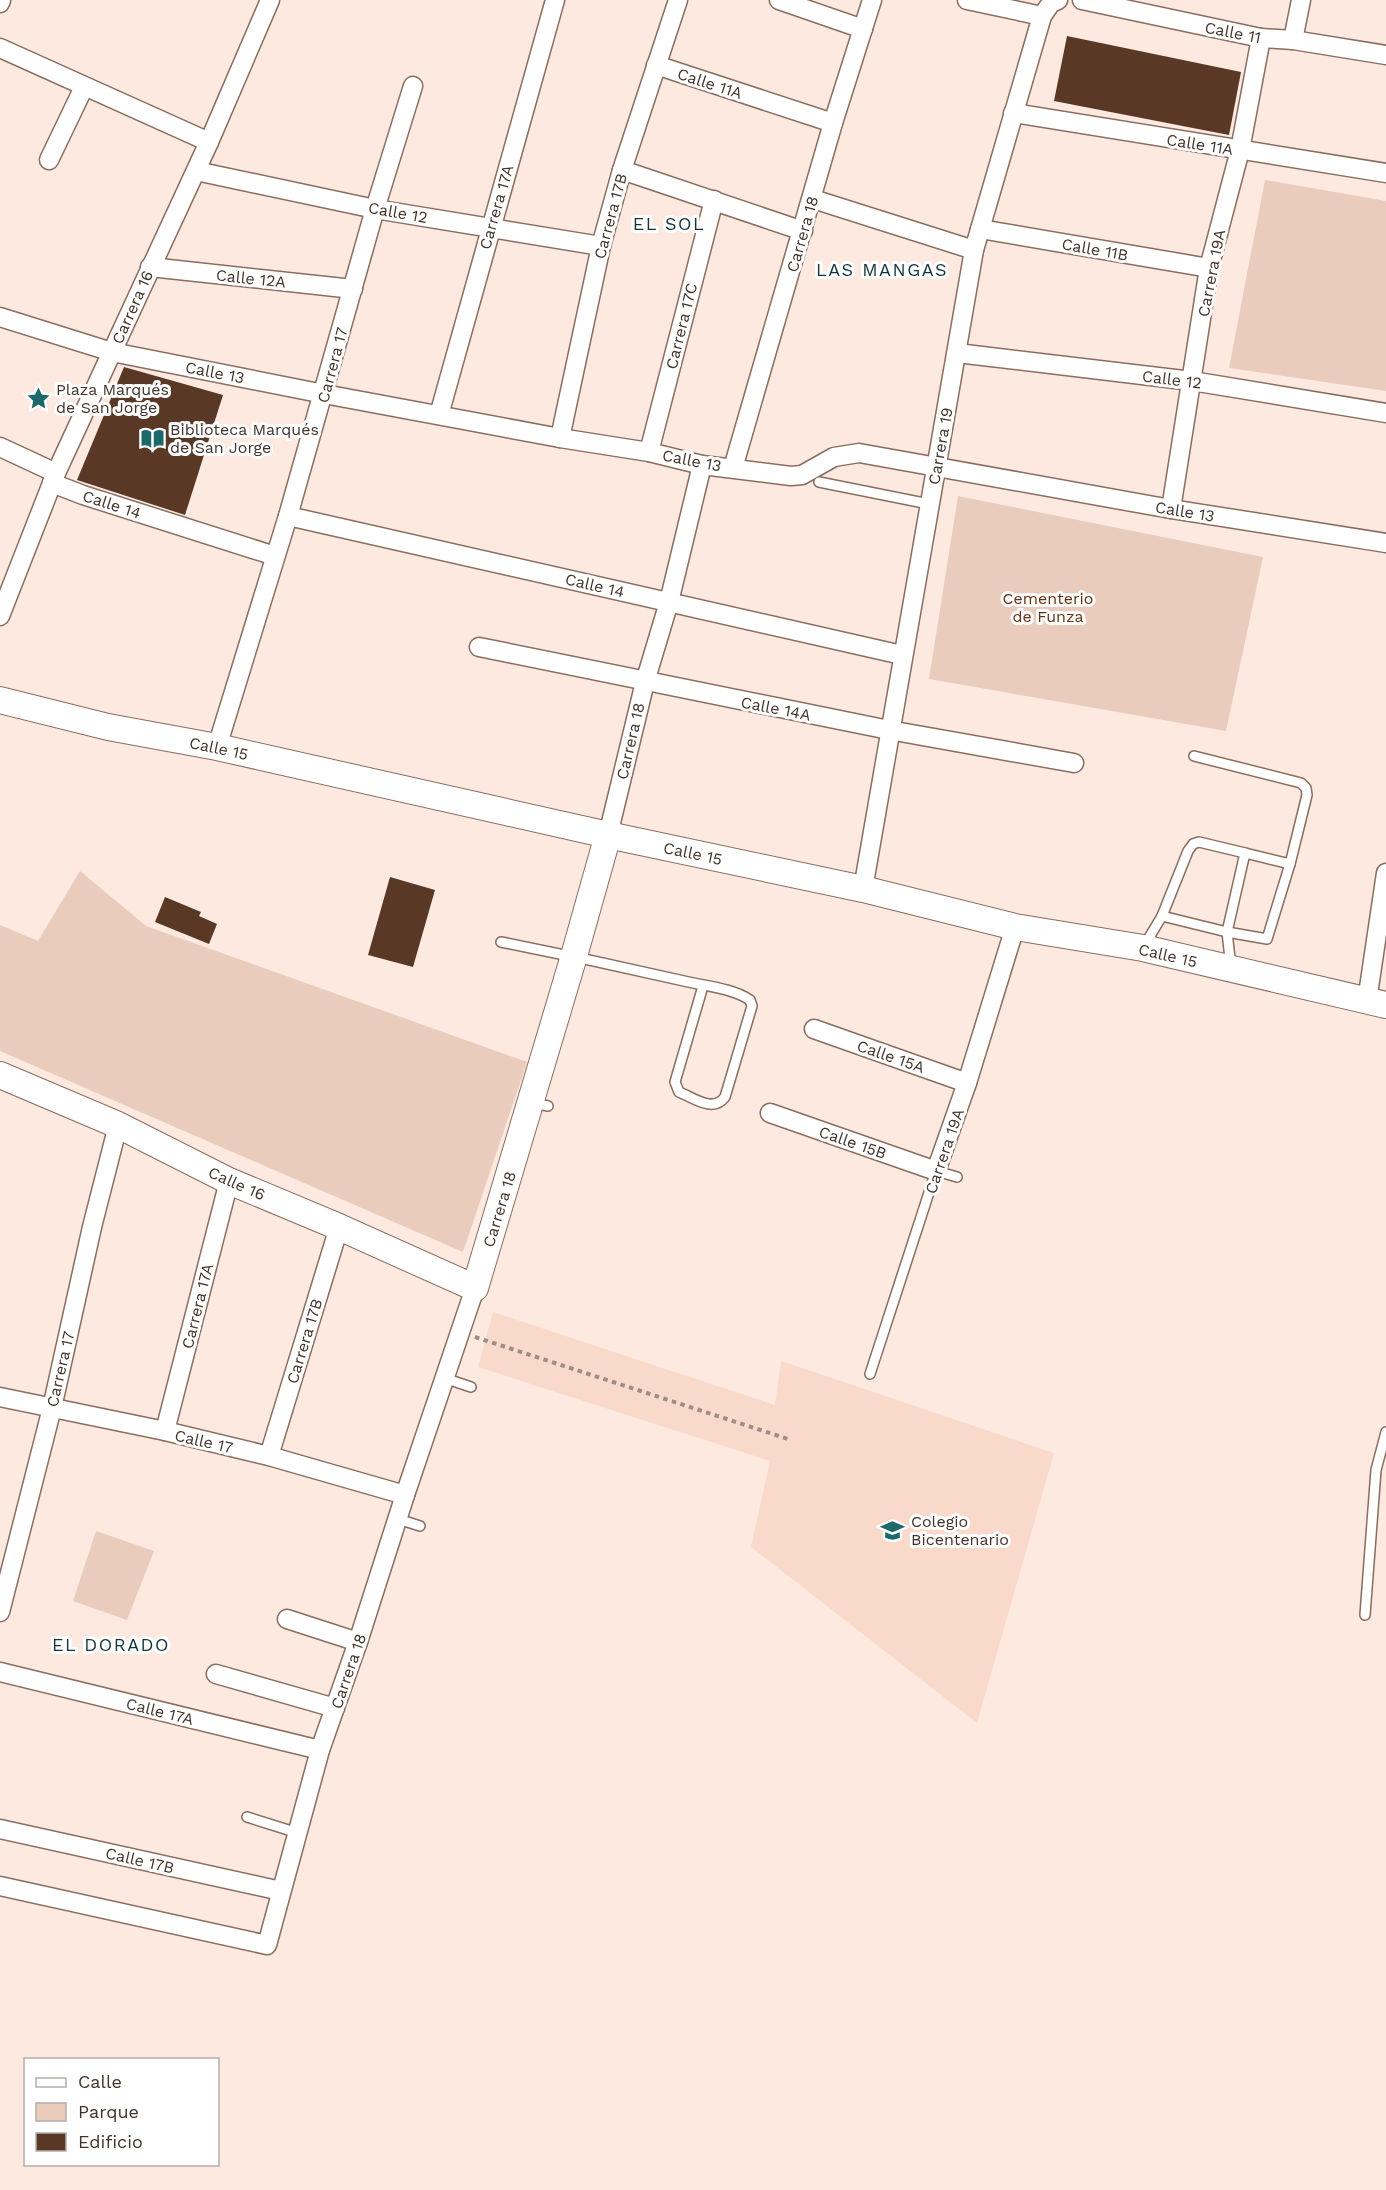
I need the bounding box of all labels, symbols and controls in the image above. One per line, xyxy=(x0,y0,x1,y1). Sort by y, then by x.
street label: Calle 11 xyxy=(1203,18,1263,47)
street label: Calle 11A xyxy=(675,64,745,103)
street label: Calle 11A xyxy=(1165,130,1235,159)
street label: Carrera 17A xyxy=(475,162,518,252)
street label: Carrera 17B xyxy=(590,171,631,261)
street label: Carrera 18 xyxy=(783,194,822,274)
street label: Calle 12 xyxy=(367,198,429,227)
district label: EL SOL xyxy=(633,213,705,234)
street label: Carrera 19A xyxy=(1194,227,1229,318)
street label: Calle 11B xyxy=(1060,234,1130,265)
district label: LAS MANGAS xyxy=(816,259,948,280)
street label: Calle 12A xyxy=(215,265,287,292)
street label: Carrera 16 xyxy=(108,268,157,347)
street label: Carrera 17C xyxy=(662,281,701,371)
street label: Carrera 17 xyxy=(313,325,352,405)
street label: Calle 13 xyxy=(184,357,246,388)
street label: Calle 12 xyxy=(1141,366,1203,393)
place label: Plaza Marqués de San Jorge xyxy=(56,380,169,417)
place icon: Plaza Marqués de San Jorge xyxy=(25,385,51,411)
street label: Carrera 19 xyxy=(924,406,957,486)
place label: Biblioteca Marqués de San Jorge xyxy=(170,420,319,457)
library icon: Biblioteca Marqués de San Jorge xyxy=(139,425,165,451)
street label: Calle 13 xyxy=(661,445,723,476)
street label: Calle 14 xyxy=(80,486,144,523)
street label: Calle 13 xyxy=(1154,497,1216,526)
street label: Calle 14 xyxy=(563,569,627,602)
park label: Cementerio de Funza xyxy=(1003,589,1093,626)
street label: Calle 14A xyxy=(739,692,813,725)
street label: Carrera 18 xyxy=(612,701,649,781)
street label: Calle 15 xyxy=(188,733,250,764)
street label: Calle 15 xyxy=(662,838,724,869)
street label: Calle 15 xyxy=(1137,940,1199,971)
street label: Calle 15A xyxy=(855,1036,928,1077)
street label: Carrera 19A xyxy=(921,1106,968,1196)
street label: Calle 15B xyxy=(817,1122,889,1163)
street label: Calle 16 xyxy=(205,1163,268,1204)
street label: Carrera 18 xyxy=(479,1169,520,1249)
street label: Carrera 17A xyxy=(178,1261,217,1351)
street label: Carrera 17B xyxy=(283,1296,326,1386)
street label: Carrera 17 xyxy=(43,1329,78,1409)
street label: Calle 17 xyxy=(173,1426,235,1457)
place label: Colegio Bicentenario xyxy=(911,1512,1009,1549)
school or university icon: Colegio Bicentenario xyxy=(880,1517,906,1543)
street label: Carrera 18 xyxy=(327,1631,370,1711)
district label: EL DORADO xyxy=(52,1634,170,1655)
street label: Calle 17A xyxy=(124,1694,196,1729)
street label: Calle 17B xyxy=(104,1843,176,1878)
legend xyxy=(24,2058,219,2166)
text: Calle xyxy=(78,2071,122,2092)
text: Parque xyxy=(78,2101,139,2122)
text: Edificio xyxy=(78,2131,143,2152)

